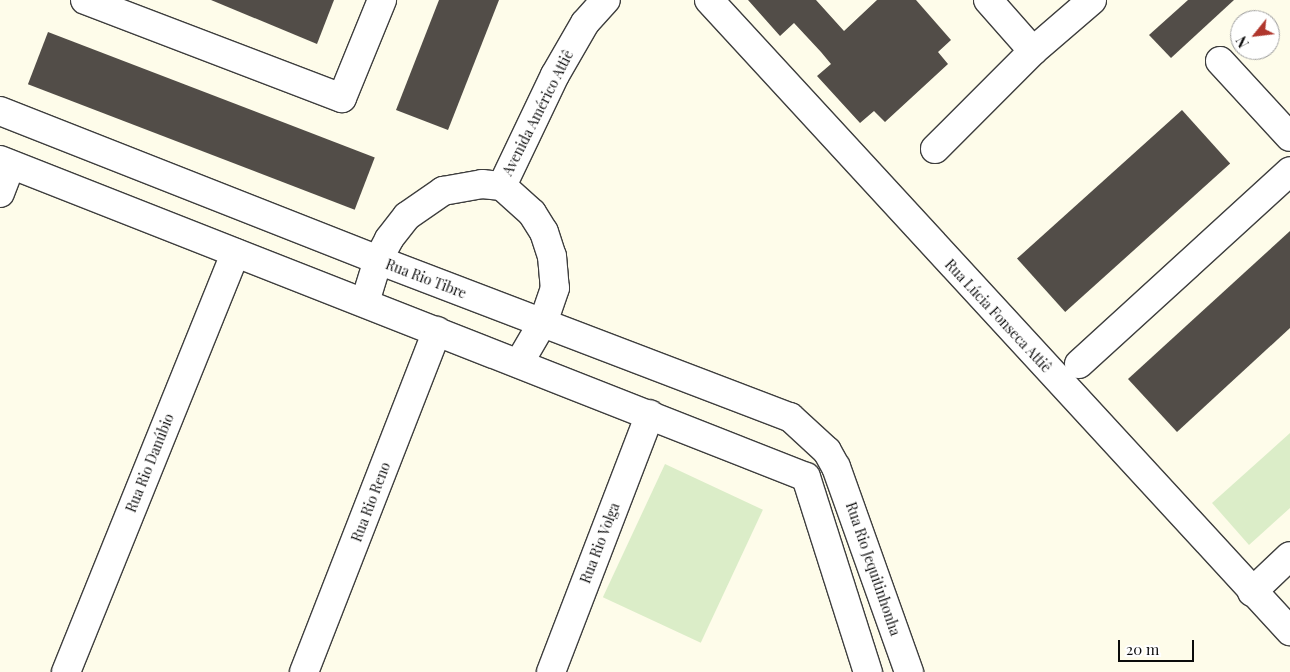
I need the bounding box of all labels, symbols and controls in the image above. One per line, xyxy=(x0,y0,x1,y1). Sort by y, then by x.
north arrow xyxy=(1230,10,1280,60)
text: N xyxy=(1232,33,1253,51)
street label: Avenida Américo Attiê xyxy=(499,47,577,179)
street label: Rua Rio Tibre xyxy=(383,256,469,302)
street label: Rua Lúcia Fonseca Attiê xyxy=(941,256,1055,376)
street label: Rua Rio Danúbio xyxy=(123,411,177,515)
street label: Rua Rio Reno xyxy=(348,460,394,544)
street label: Rua Rio Volga xyxy=(577,500,623,586)
street label: Rua Rio Jequitinhonha xyxy=(842,500,904,638)
scale bar xyxy=(1120,630,1196,662)
text: 20 m xyxy=(1126,639,1159,659)

